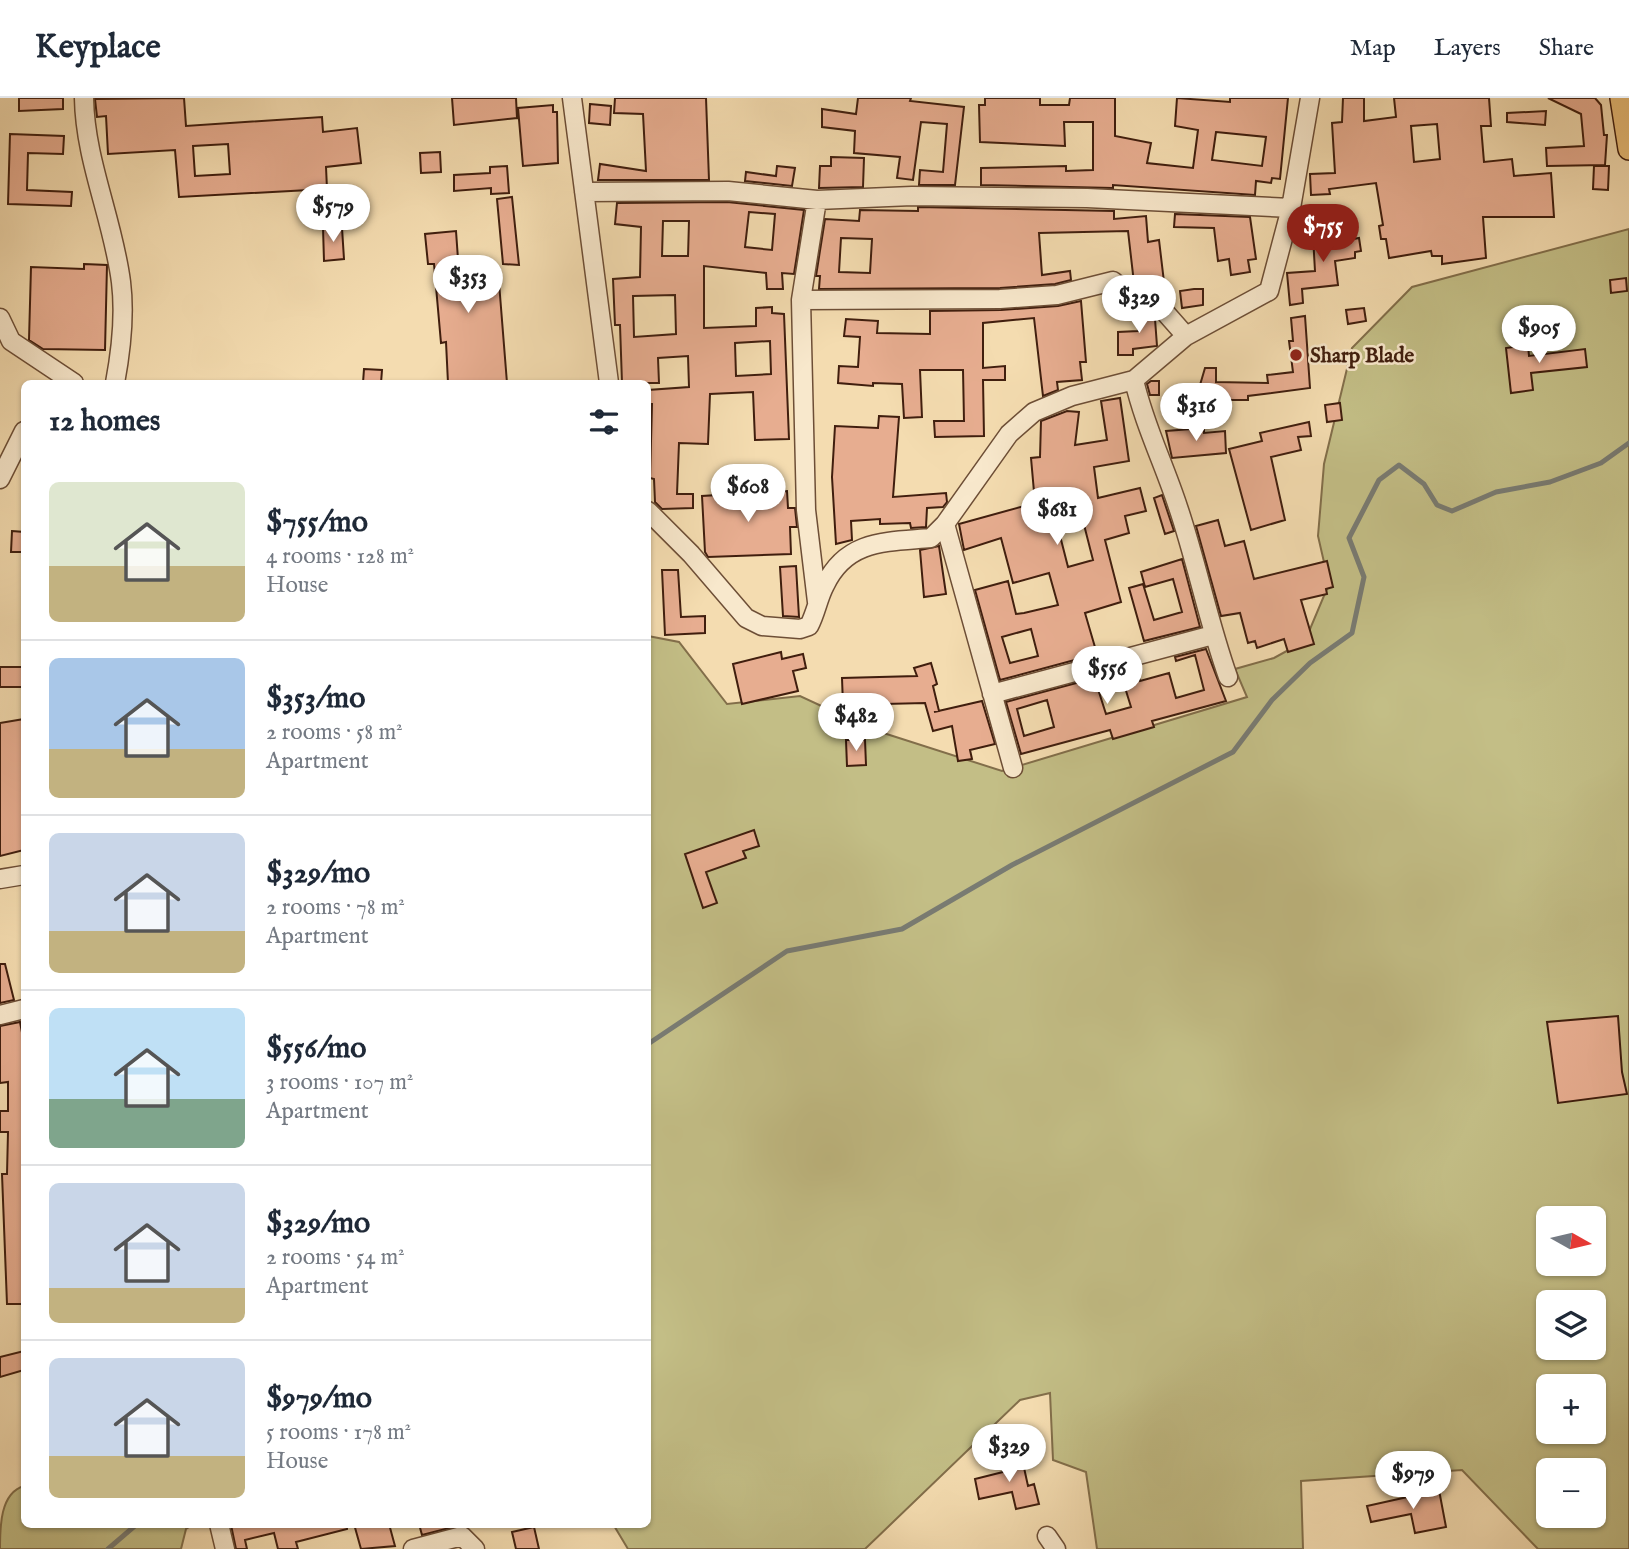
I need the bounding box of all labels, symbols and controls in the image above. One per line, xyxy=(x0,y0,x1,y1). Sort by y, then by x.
text: Keyplace xyxy=(35,27,161,69)
text: Map xyxy=(1350,33,1396,64)
text: Layers xyxy=(1434,33,1501,64)
text: Share xyxy=(1539,33,1594,64)
pin: $579 xyxy=(292,184,374,244)
text: $579 xyxy=(312,192,354,221)
pin: $755 xyxy=(1282,204,1364,264)
text: $755 xyxy=(1303,212,1343,241)
pin: $353 xyxy=(427,256,509,315)
text: $353 xyxy=(449,263,487,292)
pin: $329 xyxy=(1098,275,1180,335)
text: $329 xyxy=(1118,283,1160,312)
pin: $905 xyxy=(1498,306,1580,365)
text: $905 xyxy=(1518,313,1560,342)
place label: Sharp Blade xyxy=(1310,343,1415,370)
marker: Sharp Blade xyxy=(1288,347,1304,363)
pin: $316 xyxy=(1155,384,1237,443)
text: $316 xyxy=(1176,391,1216,420)
text: 12 homes xyxy=(49,403,160,441)
icon: filters xyxy=(585,403,623,441)
pin: $608 xyxy=(707,464,789,524)
text: $608 xyxy=(727,472,769,501)
pin: $681 xyxy=(1016,488,1098,547)
text: $681 xyxy=(1037,495,1077,524)
text: $755/mo xyxy=(266,504,368,542)
icon: home xyxy=(105,510,189,594)
text: 4 rooms · 128 m² xyxy=(266,542,414,571)
text: House xyxy=(266,571,328,600)
pin: $556 xyxy=(1066,646,1148,706)
text: $556 xyxy=(1087,654,1127,683)
text: $353/mo xyxy=(266,680,365,718)
icon: home xyxy=(105,686,189,770)
pin: $482 xyxy=(815,694,897,753)
text: $482 xyxy=(834,701,878,730)
text: 2 rooms · 58 m² xyxy=(266,718,403,747)
text: Apartment xyxy=(266,747,369,776)
text: $329/mo xyxy=(266,855,370,893)
icon: home xyxy=(105,861,189,945)
text: 2 rooms · 78 m² xyxy=(266,893,405,922)
text: Apartment xyxy=(266,922,369,951)
text: $556/mo xyxy=(266,1030,366,1068)
icon: home xyxy=(105,1036,189,1120)
text: 3 rooms · 107 m² xyxy=(266,1068,414,1097)
text: Apartment xyxy=(266,1097,369,1126)
text: $329/mo xyxy=(266,1205,370,1243)
north arrow xyxy=(1536,1206,1606,1276)
map controls xyxy=(1536,1206,1606,1528)
icon: home xyxy=(105,1211,189,1295)
text: 2 rooms · 54 m² xyxy=(266,1243,405,1272)
text: Apartment xyxy=(266,1272,369,1301)
button: layers xyxy=(1536,1290,1606,1360)
button: + xyxy=(1536,1374,1606,1444)
text: $979/mo xyxy=(266,1380,372,1418)
icon: home xyxy=(105,1386,189,1470)
text: 5 rooms · 178 m² xyxy=(266,1418,411,1447)
pin: $329 xyxy=(968,1424,1050,1484)
text: $329 xyxy=(988,1432,1030,1461)
text: House xyxy=(266,1447,328,1476)
pin: $979 xyxy=(1372,1452,1454,1511)
button: − xyxy=(1536,1458,1606,1528)
text: $979 xyxy=(1391,1459,1435,1488)

